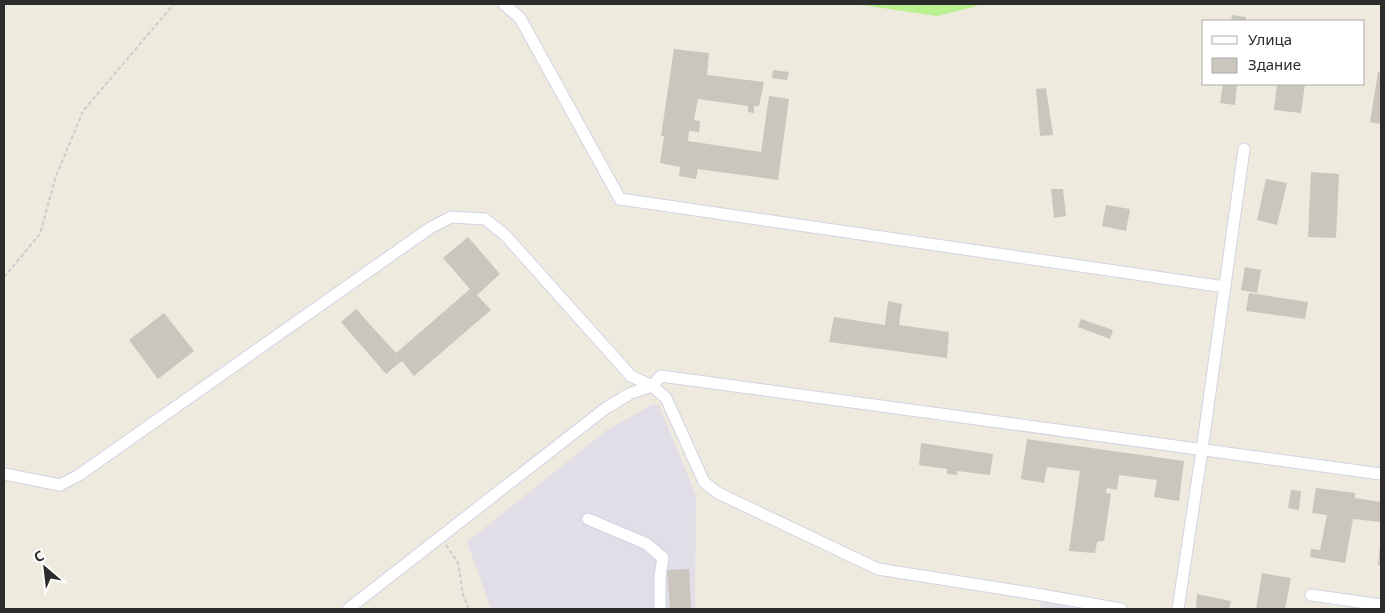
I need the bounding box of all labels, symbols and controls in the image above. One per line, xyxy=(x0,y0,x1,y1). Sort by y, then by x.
legend xyxy=(1202,20,1365,85)
text: Улица xyxy=(1248,29,1292,49)
text: Здание xyxy=(1248,54,1301,74)
north arrow xyxy=(20,543,70,593)
text: С xyxy=(30,546,47,567)

